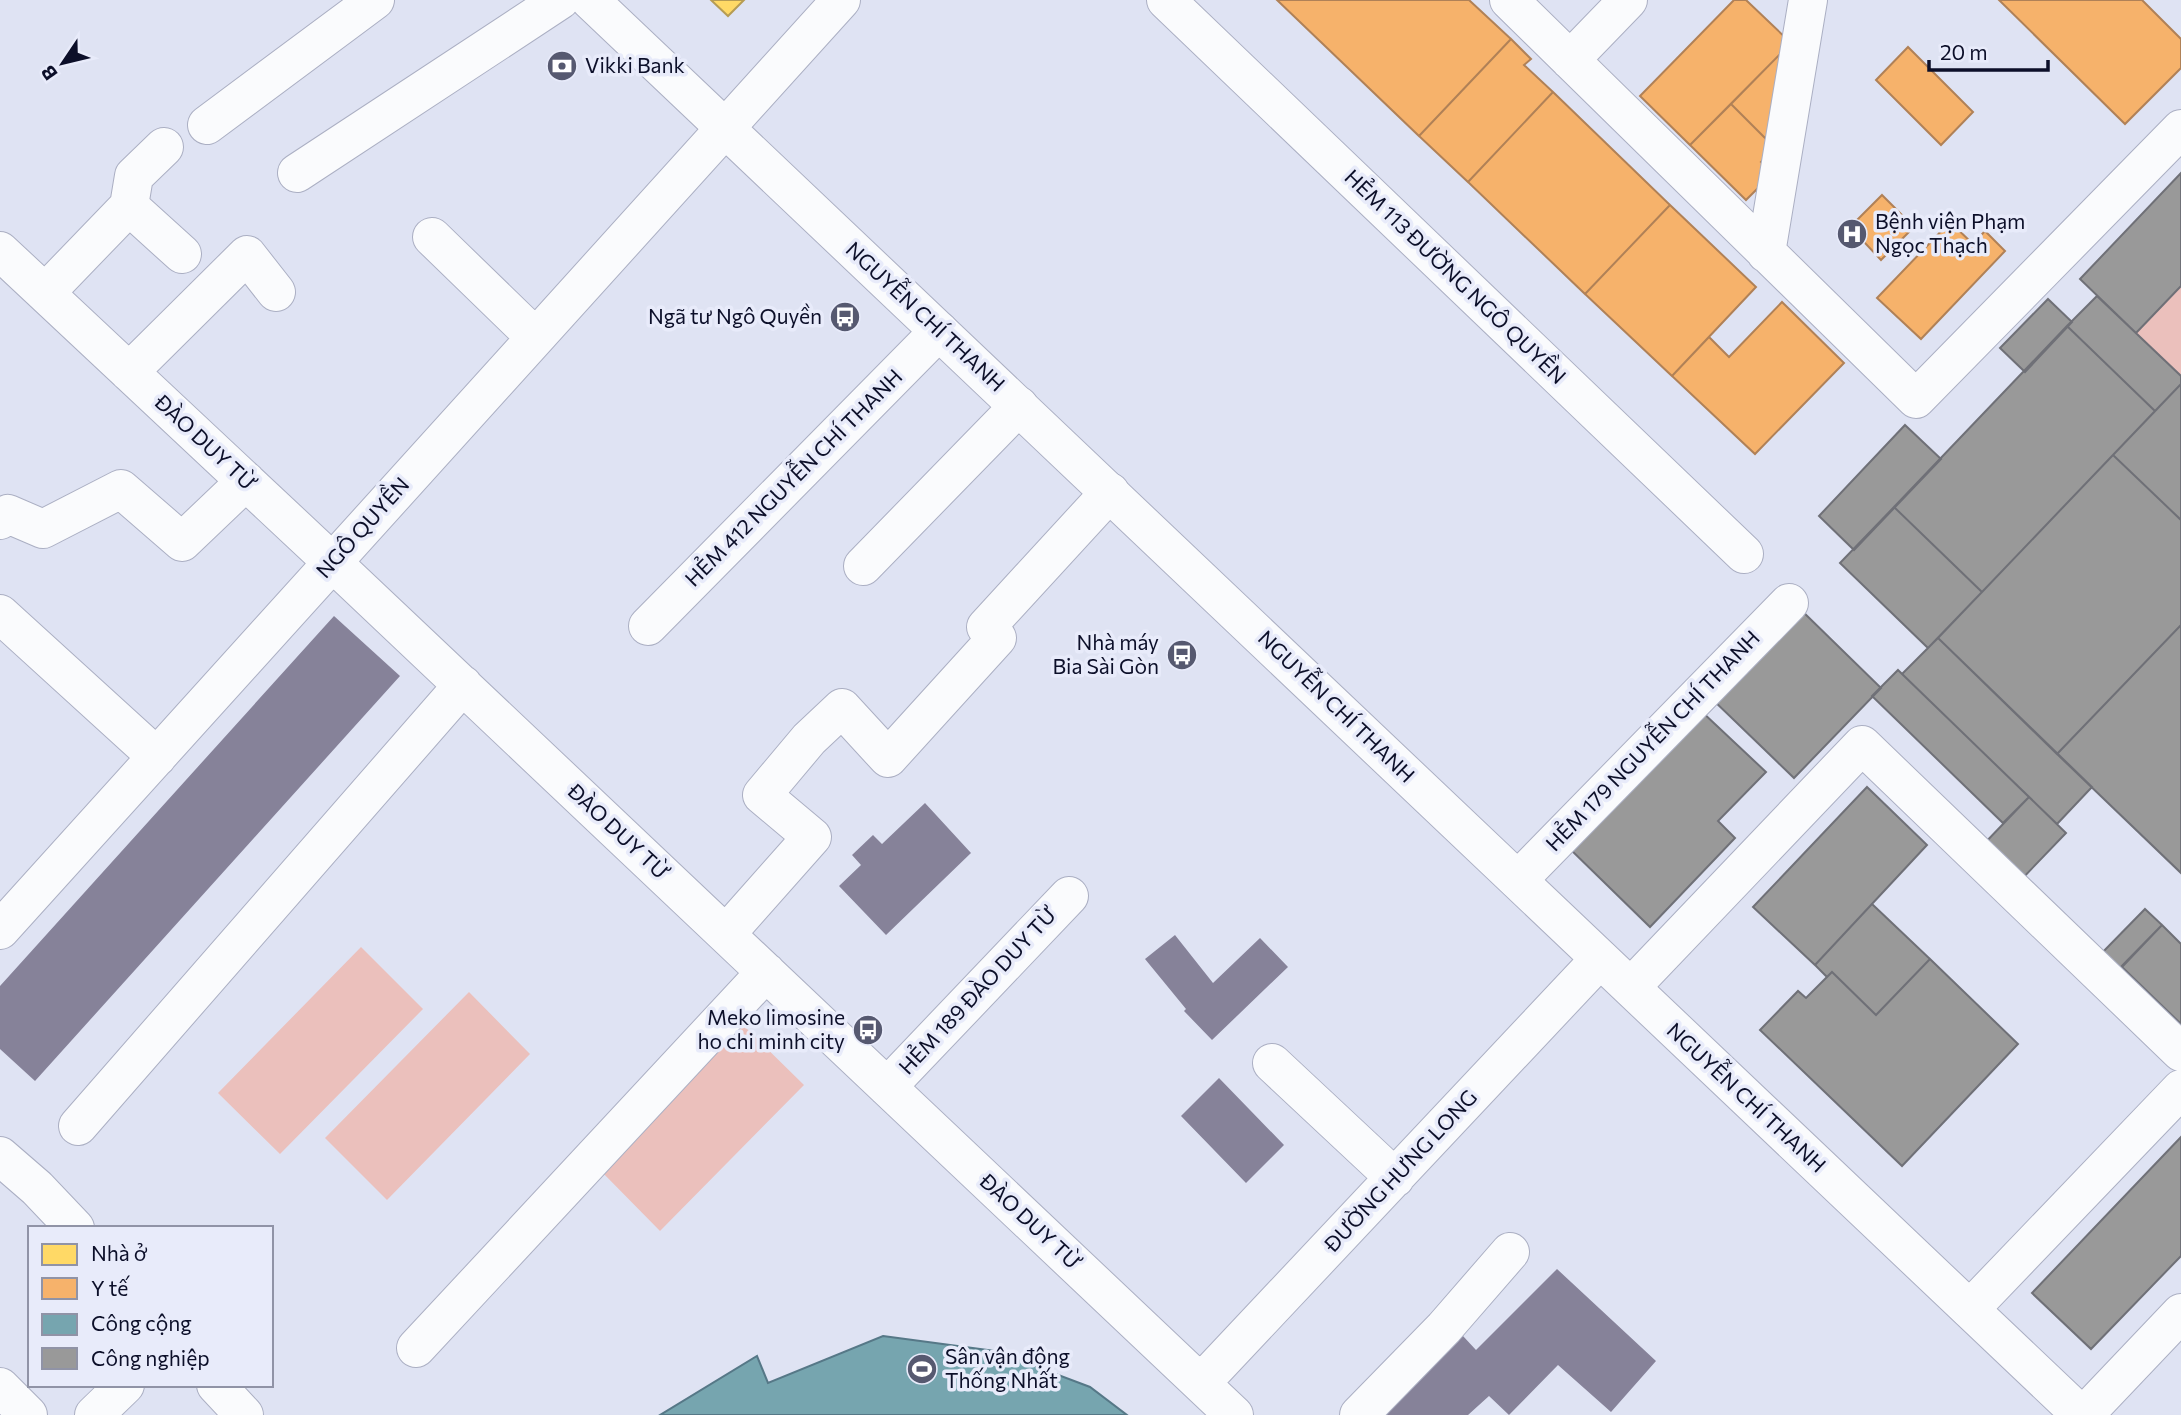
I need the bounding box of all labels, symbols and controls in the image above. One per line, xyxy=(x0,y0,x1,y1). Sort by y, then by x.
north arrow xyxy=(28,28,98,98)
scale bar xyxy=(1929,28,2048,72)
text: 20 m xyxy=(1940,39,1988,64)
bank icon: Vikki Bank xyxy=(545,49,579,83)
place label: Vikki Bank xyxy=(585,52,685,77)
text: B xyxy=(36,61,62,85)
street label: HẺM 113 ĐƯỜNG NGÔ QUYỀN xyxy=(1340,161,1574,388)
place label: Bệnh viện Phạm Ngọc Thạch xyxy=(1875,208,2025,257)
hospital icon: Bệnh viện Phạm Ngọc Thạch xyxy=(1835,217,1869,251)
street label: NGUYỄN CHÍ THANH xyxy=(841,233,1013,396)
bus stop icon: Ngã tư Ngô Quyền xyxy=(828,300,862,334)
place label: Ngã tư Ngô Quyền xyxy=(648,303,822,328)
street label: HẺM 412 NGUYỄN CHÍ THANH xyxy=(676,360,907,591)
street label: ĐÀO DUY TỪ xyxy=(150,388,262,495)
street label: NGÔ QUYỀN xyxy=(308,469,414,583)
street label: NGUYỄN CHÍ THANH xyxy=(1254,622,1423,787)
street label: HẺM 179 NGUYỄN CHÍ THANH xyxy=(1537,622,1764,855)
place label: Nhà máy Bia Sài Gòn xyxy=(1052,629,1159,678)
bus stop icon: Nhà máy Bia Sài Gòn xyxy=(1165,638,1199,672)
street label: ĐÀO DUY TỪ xyxy=(563,777,675,884)
street label: HẺM 189 ĐÀO DUY TỪ xyxy=(892,900,1061,1079)
place label: Meko limosine ho chi minh city xyxy=(697,1004,845,1053)
bus stop icon: Meko limosine ho chi minh city xyxy=(851,1013,885,1047)
street label: NGUYỄN CHÍ THANH xyxy=(1662,1014,1834,1177)
street label: ĐƯỜNG HƯNG LONG xyxy=(1318,1084,1481,1257)
street label: ĐÀO DUY TỪ xyxy=(975,1167,1087,1274)
legend xyxy=(28,1226,273,1387)
text: Nhà ở xyxy=(91,1240,148,1265)
text: Y tế xyxy=(91,1275,130,1300)
text: Công cộng xyxy=(91,1310,192,1335)
place label: Sân vận động Thống Nhất xyxy=(945,1343,1070,1392)
text: Công nghiệp xyxy=(91,1345,210,1370)
sports icon: Sân vận động Thống Nhất xyxy=(905,1352,939,1386)

